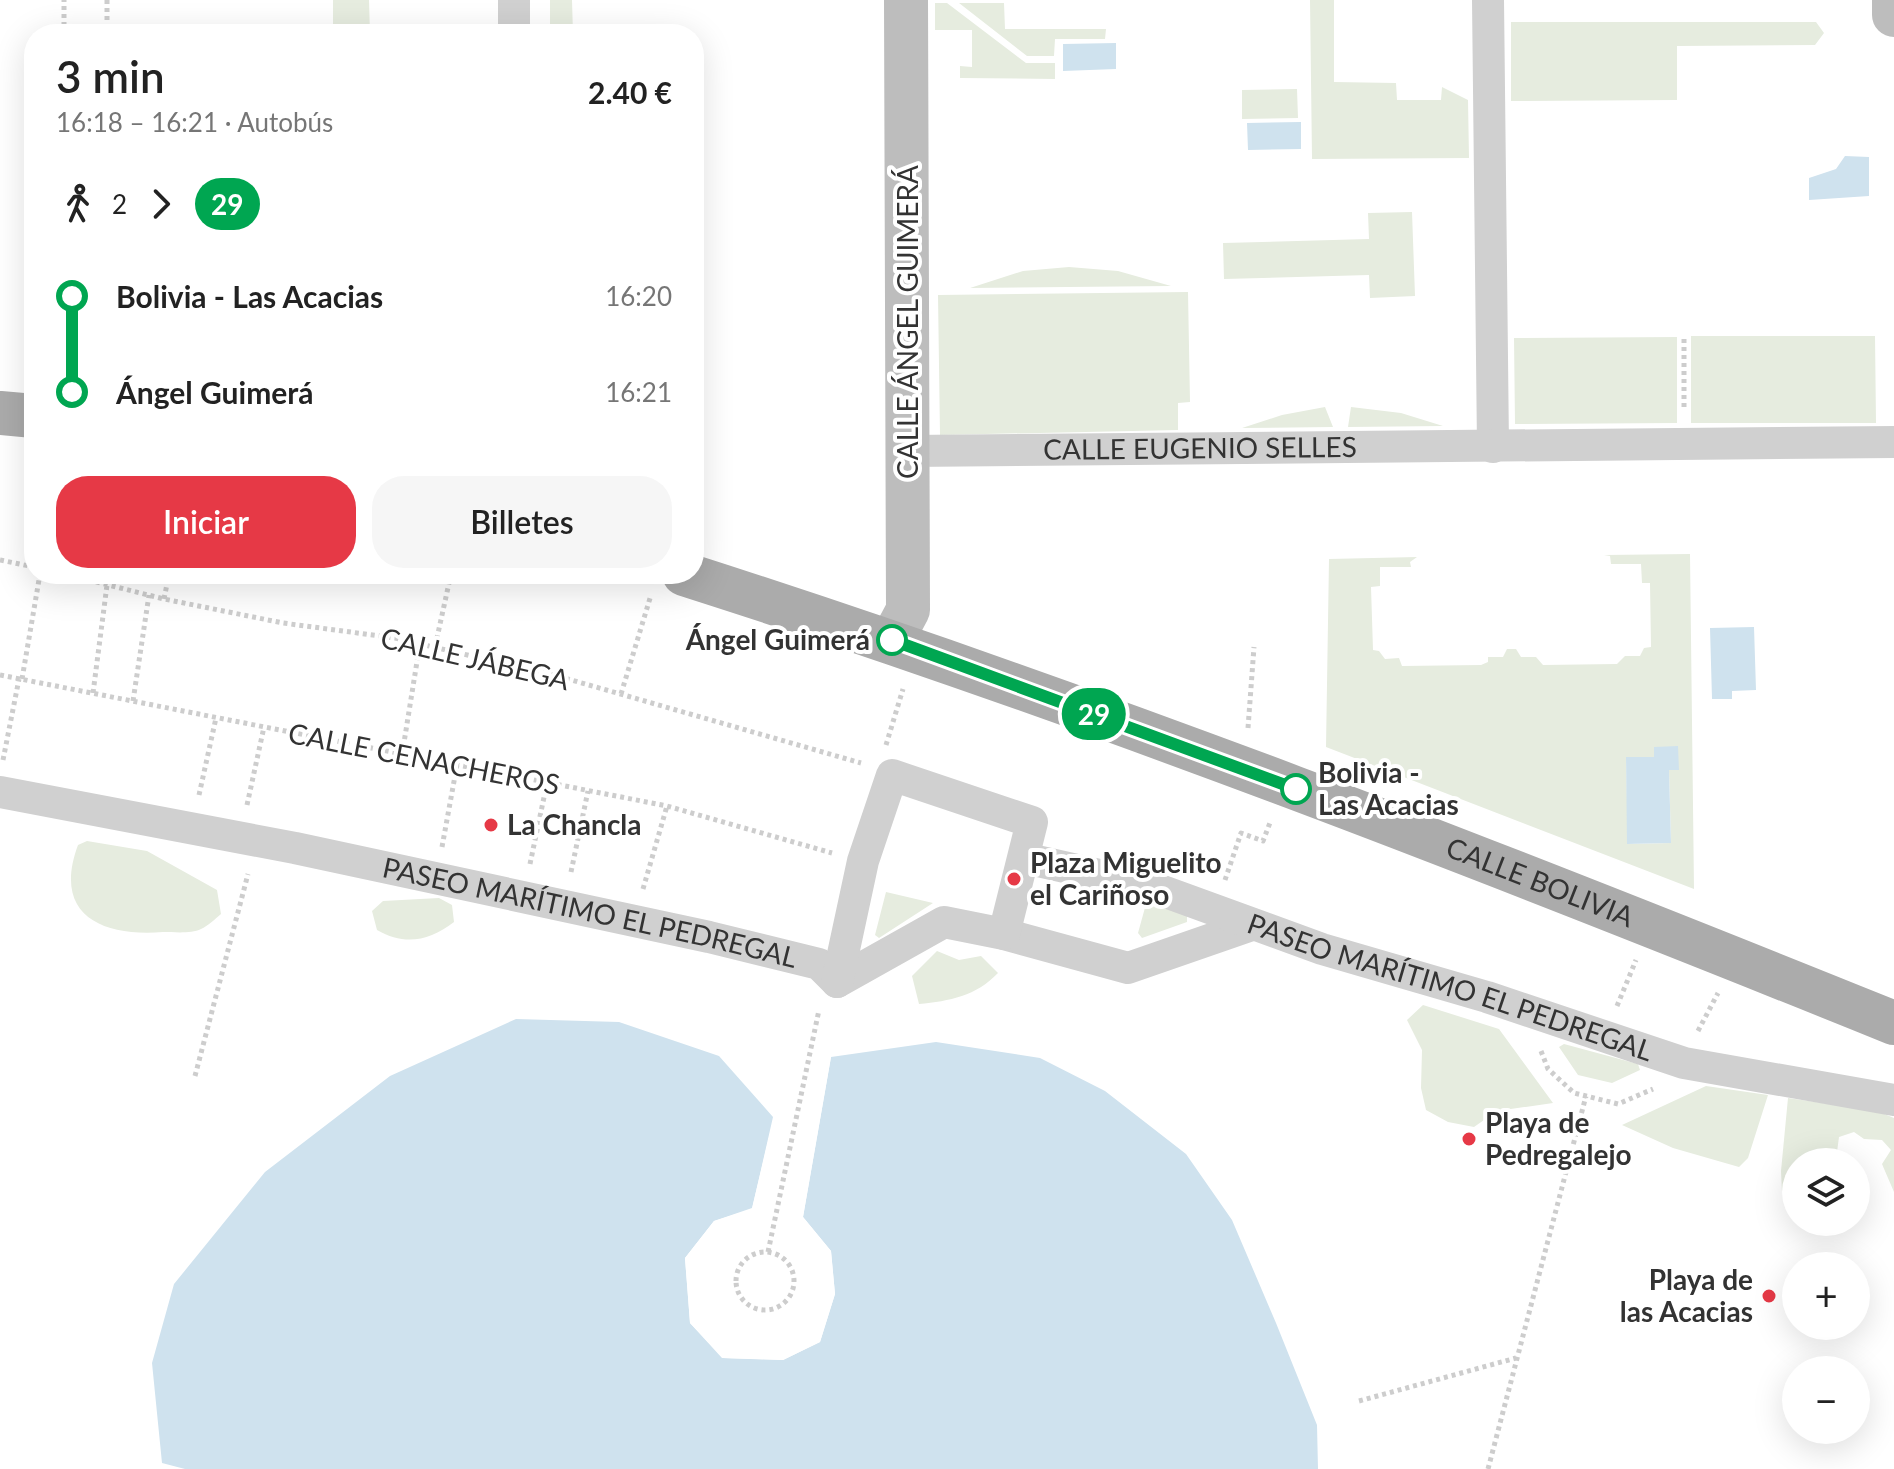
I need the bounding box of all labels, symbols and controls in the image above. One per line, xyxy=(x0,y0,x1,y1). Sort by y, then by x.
text: 3 min xyxy=(56,50,165,102)
text: 2.40 € xyxy=(588,74,672,110)
text: 16:18 – 16:21 · Autobús xyxy=(56,106,333,138)
street label: CALLE ÁNGEL GUIMERÁ xyxy=(890,165,924,479)
icon: walk xyxy=(56,182,100,226)
icon: forward xyxy=(139,182,183,226)
text: 29 xyxy=(211,187,244,221)
text: 2 xyxy=(112,188,127,220)
text: Bolivia - Las Acacias xyxy=(116,278,383,314)
text: 16:20 xyxy=(605,280,672,312)
text: Ángel Guimerá xyxy=(116,374,314,410)
text: 16:21 xyxy=(605,376,672,408)
street label: CALLE EUGENIO SELLES xyxy=(1043,429,1357,466)
button: Iniciar xyxy=(56,476,356,568)
button: Billetes xyxy=(372,476,672,568)
street label: CALLE JÁBEGA xyxy=(378,620,573,696)
place label: Ángel Guimerá xyxy=(685,622,870,656)
marker: Ángel Guimerá xyxy=(877,625,907,655)
line badge: 29 xyxy=(1058,688,1130,740)
text: 29 xyxy=(1078,697,1110,731)
street label: CALLE CENACHEROS xyxy=(286,715,563,801)
place label: Bolivia - Las Acacias xyxy=(1318,755,1459,821)
marker: Bolivia - Las Acacias xyxy=(1281,774,1311,804)
place label: La Chancla xyxy=(507,807,642,841)
marker: La Chancla xyxy=(482,816,500,834)
street label: CALLE BOLIVIA xyxy=(1442,829,1639,933)
place label: Plaza Miguelito el Cariñoso xyxy=(1030,845,1222,911)
street label: PASEO MARÍTIMO EL PEDREGAL xyxy=(380,849,801,974)
marker: Plaza Miguelito el Cariñoso xyxy=(1005,870,1023,888)
street label: PASEO MARÍTIMO EL PEDREGAL xyxy=(1243,905,1657,1067)
place label: Playa de Pedregalejo xyxy=(1485,1105,1632,1171)
marker: Playa de Pedregalejo xyxy=(1460,1130,1478,1148)
map controls xyxy=(1782,1148,1870,1444)
button: layers xyxy=(1782,1148,1870,1236)
button: + xyxy=(1782,1252,1870,1340)
place label: Playa de las Acacias xyxy=(1620,1262,1753,1328)
marker: Playa de las Acacias xyxy=(1760,1287,1778,1305)
button: − xyxy=(1782,1356,1870,1444)

